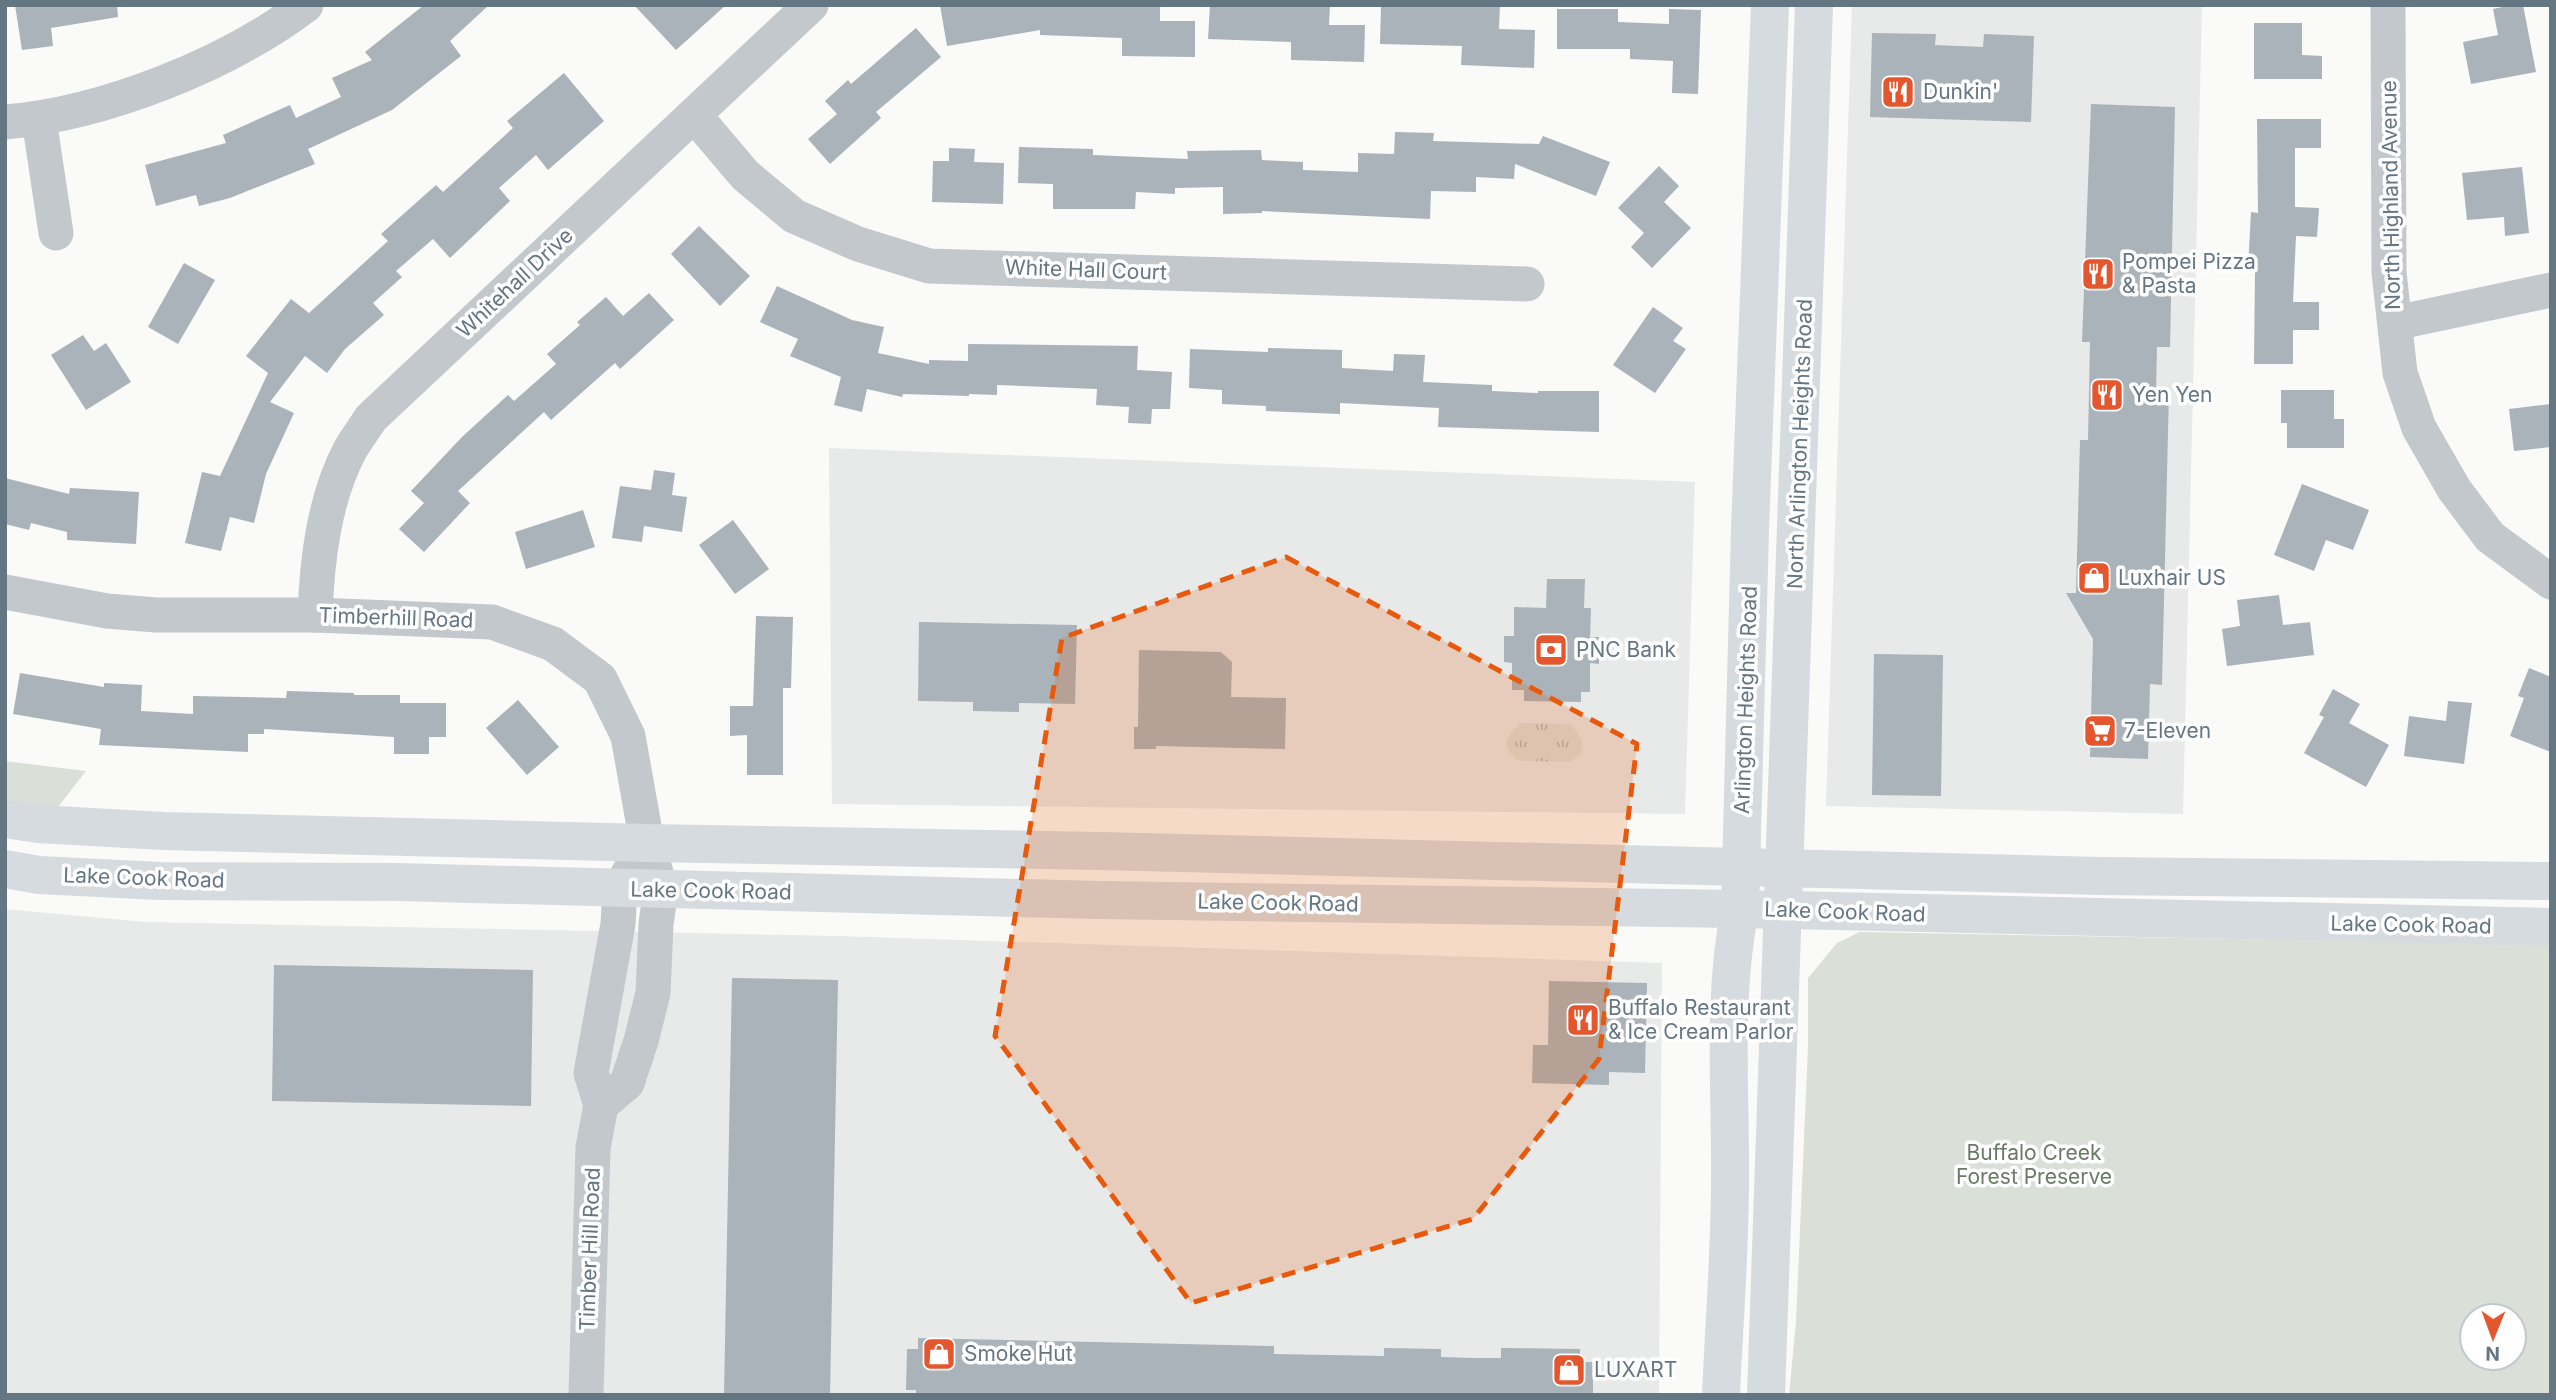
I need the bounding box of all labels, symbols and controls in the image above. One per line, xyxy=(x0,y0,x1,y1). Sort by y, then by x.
restaurant icon: Dunkin' xyxy=(1879,73,1917,111)
place label: Dunkin' xyxy=(1923,79,1998,104)
street label: North Highland Avenue xyxy=(2376,80,2405,310)
street label: Whitehall Drive xyxy=(451,223,578,343)
place label: Pompei Pizza & Pasta xyxy=(2122,249,2256,298)
street label: White Hall Court xyxy=(1005,254,1167,285)
restaurant icon: Pompei Pizza & Pasta xyxy=(2079,255,2117,293)
street label: North Arlington Heights Road xyxy=(1782,299,1817,589)
restaurant icon: Yen Yen xyxy=(2088,376,2126,414)
place label: Yen Yen xyxy=(2132,382,2213,407)
shop icon: Luxhair US xyxy=(2075,559,2113,597)
place label: Luxhair US xyxy=(2118,565,2226,590)
street label: Arlington Heights Road xyxy=(1729,585,1762,814)
street label: Timberhill Road xyxy=(318,602,474,633)
bank icon: PNC Bank xyxy=(1532,631,1570,669)
place label: PNC Bank xyxy=(1576,637,1676,662)
supermarket icon: 7-Eleven xyxy=(2081,712,2119,750)
place label: 7-Eleven xyxy=(2124,718,2211,743)
street label: Lake Cook Road xyxy=(63,862,225,893)
street label: Lake Cook Road xyxy=(630,877,792,904)
street label: Lake Cook Road xyxy=(1197,889,1359,916)
street label: Lake Cook Road xyxy=(1764,896,1926,927)
street label: Lake Cook Road xyxy=(2330,911,2492,938)
place label: Buffalo Restaurant & Ice Cream Parlor xyxy=(1608,995,1794,1044)
restaurant icon: Buffalo Restaurant & Ice Cream Parlor xyxy=(1564,1001,1602,1039)
park label: Buffalo Creek Forest Preserve xyxy=(1956,1140,2112,1189)
street label: Timber Hill Road xyxy=(574,1167,605,1331)
north arrow xyxy=(2458,1302,2528,1372)
shop icon: Smoke Hut xyxy=(920,1335,958,1373)
place label: Smoke Hut xyxy=(964,1341,1073,1366)
text: N xyxy=(2485,1342,2500,1365)
shop icon: LUXART xyxy=(1550,1351,1588,1389)
place label: LUXART xyxy=(1594,1357,1677,1382)

